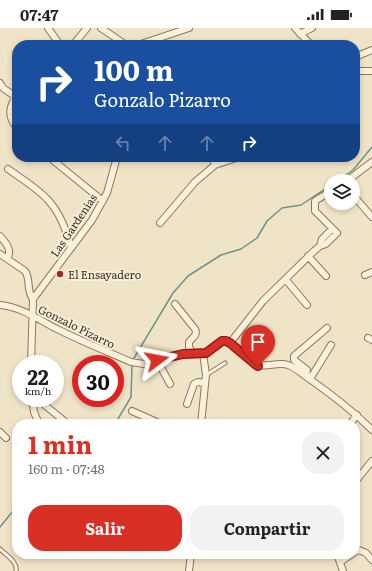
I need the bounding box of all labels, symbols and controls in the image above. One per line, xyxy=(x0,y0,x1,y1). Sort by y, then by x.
text: 07:47 xyxy=(20,3,58,26)
text: 100 m xyxy=(94,48,174,90)
icon: right xyxy=(28,56,80,108)
text: Gonzalo Pizarro xyxy=(94,86,231,113)
icon: left xyxy=(112,132,134,154)
icon: ahead xyxy=(154,132,176,154)
icon: ahead xyxy=(196,132,218,154)
icon: right xyxy=(238,132,260,154)
map controls xyxy=(324,174,360,210)
button: layers xyxy=(324,174,360,210)
street label: Las Gardenias xyxy=(46,190,100,260)
place label: El Ensayadero xyxy=(68,266,141,282)
marker: El Ensayadero xyxy=(55,269,65,279)
street label: Gonzalo Pizarro xyxy=(36,300,118,352)
pin xyxy=(241,325,275,366)
icon: arrive xyxy=(247,331,269,353)
position arrow xyxy=(136,339,178,381)
speed limit sign: 30 xyxy=(72,355,124,407)
text: 22 xyxy=(27,361,49,391)
text: km/h xyxy=(25,383,51,398)
text: 1 min xyxy=(28,426,92,461)
button: close xyxy=(302,432,344,474)
text: 160 m · 07:48 xyxy=(28,459,105,478)
button: Salir xyxy=(28,505,182,551)
button: Compartir xyxy=(190,505,344,551)

